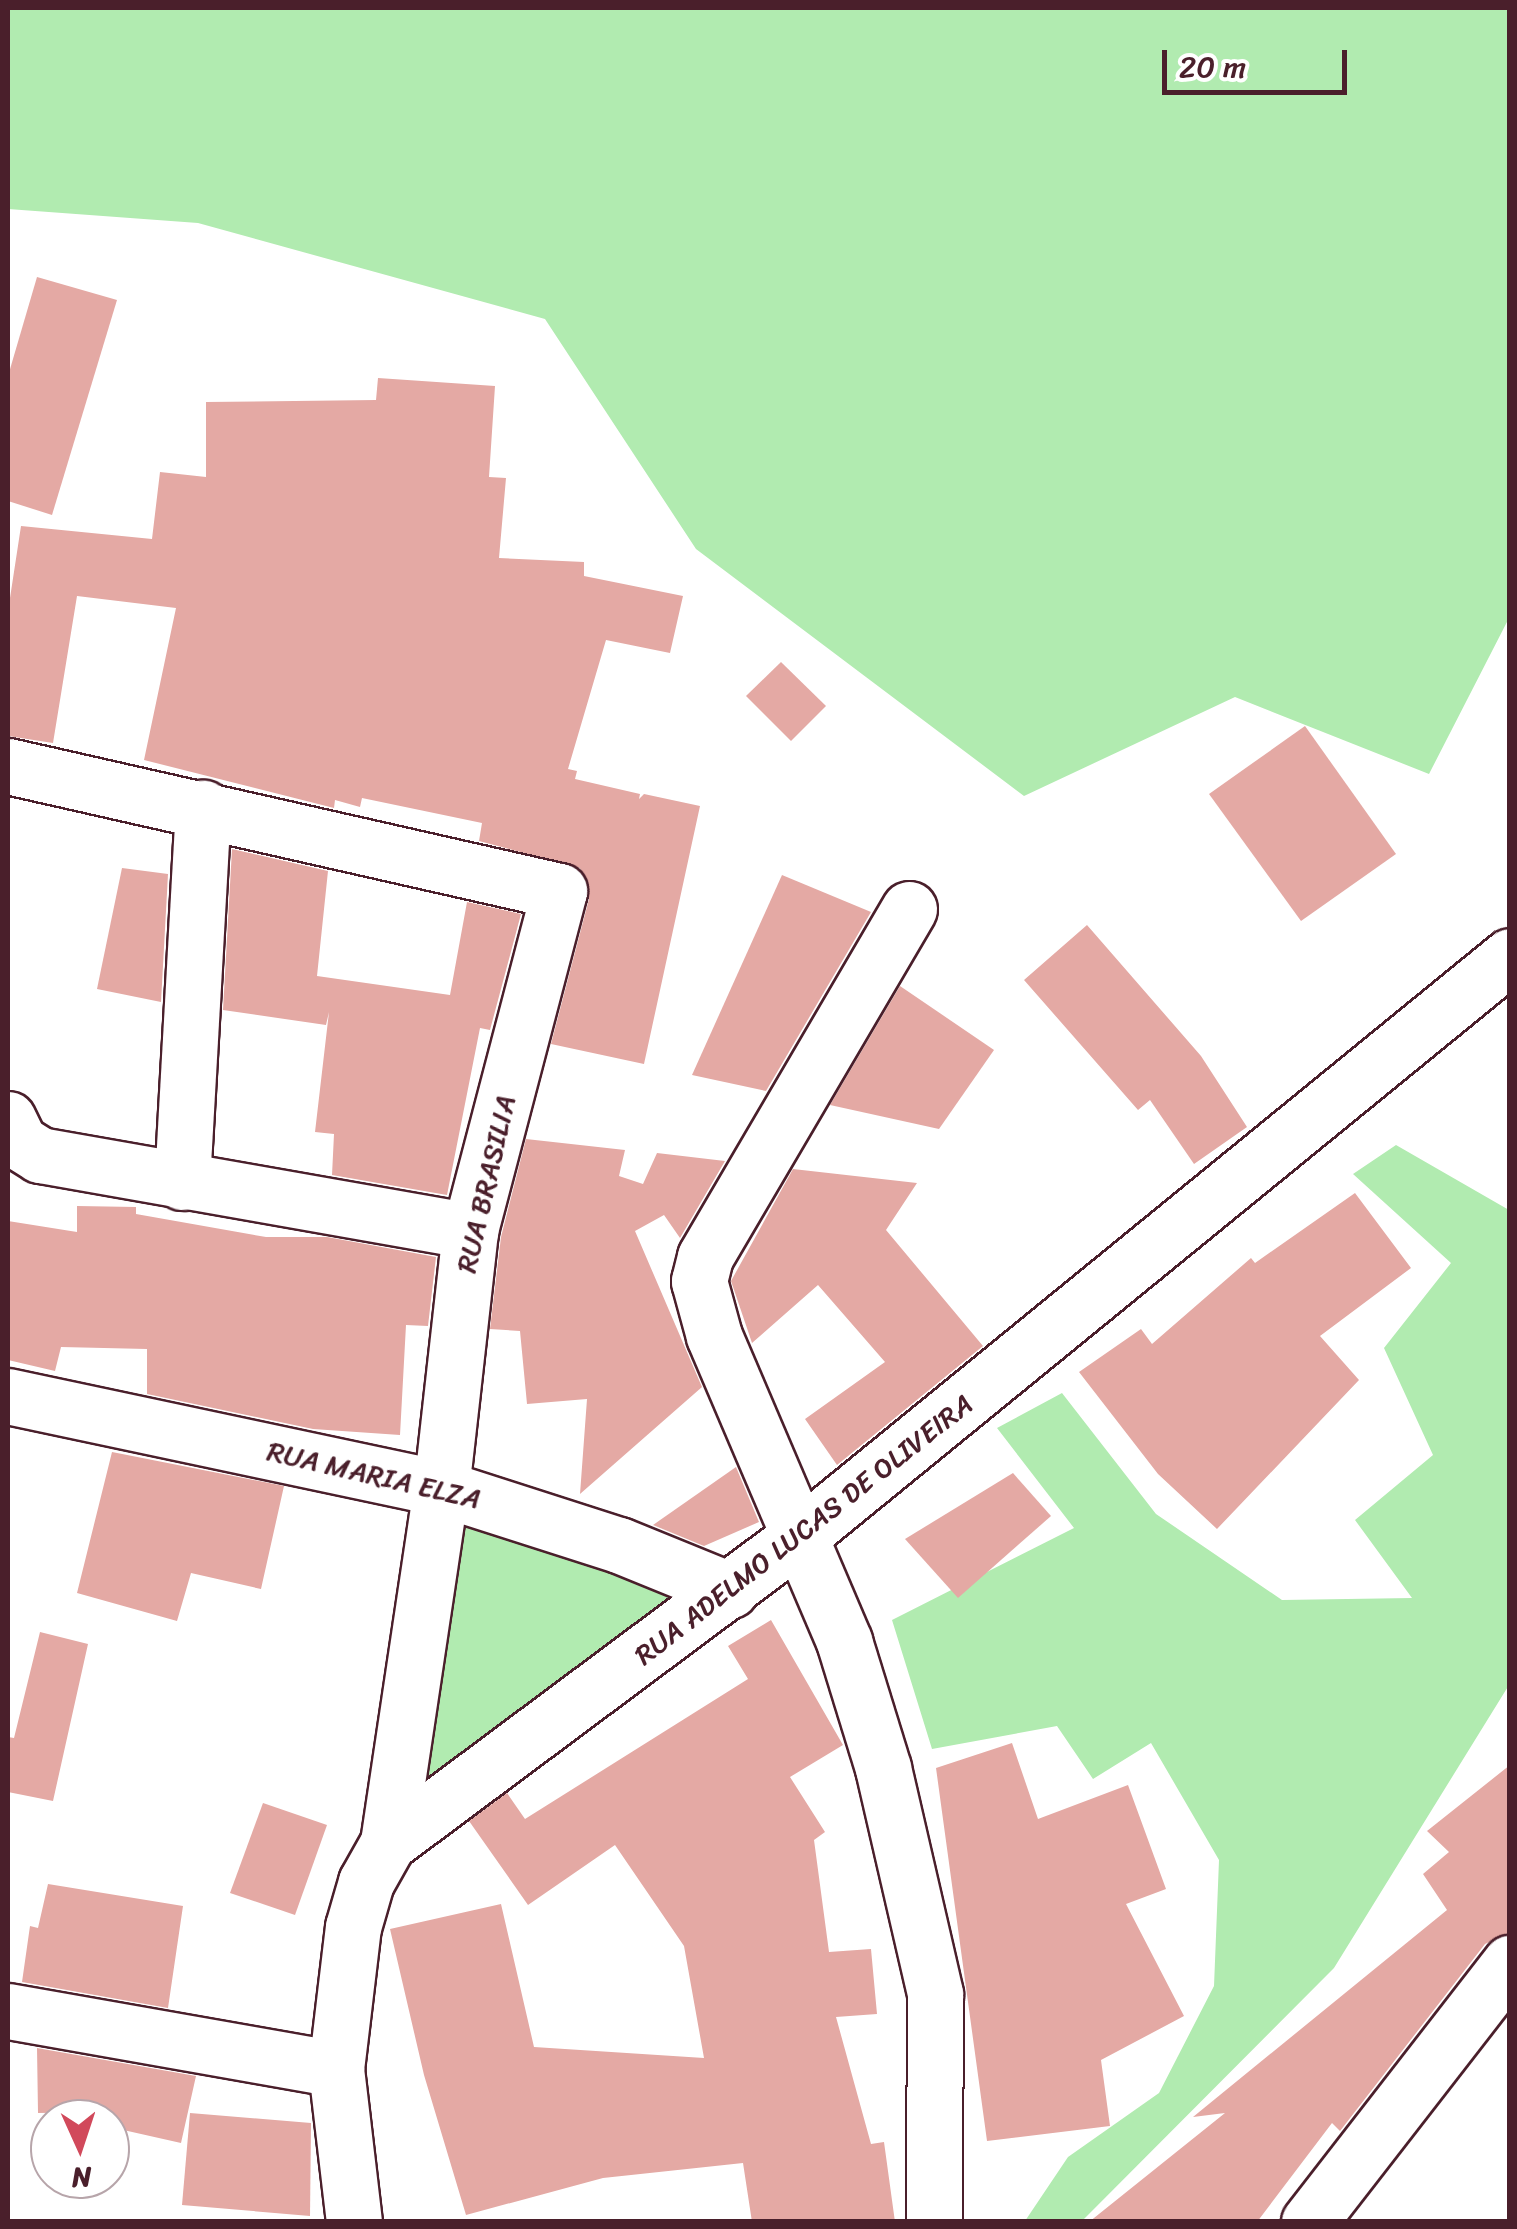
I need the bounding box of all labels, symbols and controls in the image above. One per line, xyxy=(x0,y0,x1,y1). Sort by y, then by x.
scale bar xyxy=(1167,30,1352,92)
text: 20 m xyxy=(1179,40,1246,94)
street label: RUA BRASILIA xyxy=(450,1094,522,1274)
street label: RUA ADELMO LUCAS DE OLIVEIRA xyxy=(629,1388,979,1672)
street label: RUA MARIA ELZA xyxy=(266,1434,482,1516)
north arrow xyxy=(30,2099,130,2199)
text: N xyxy=(71,2152,92,2202)

